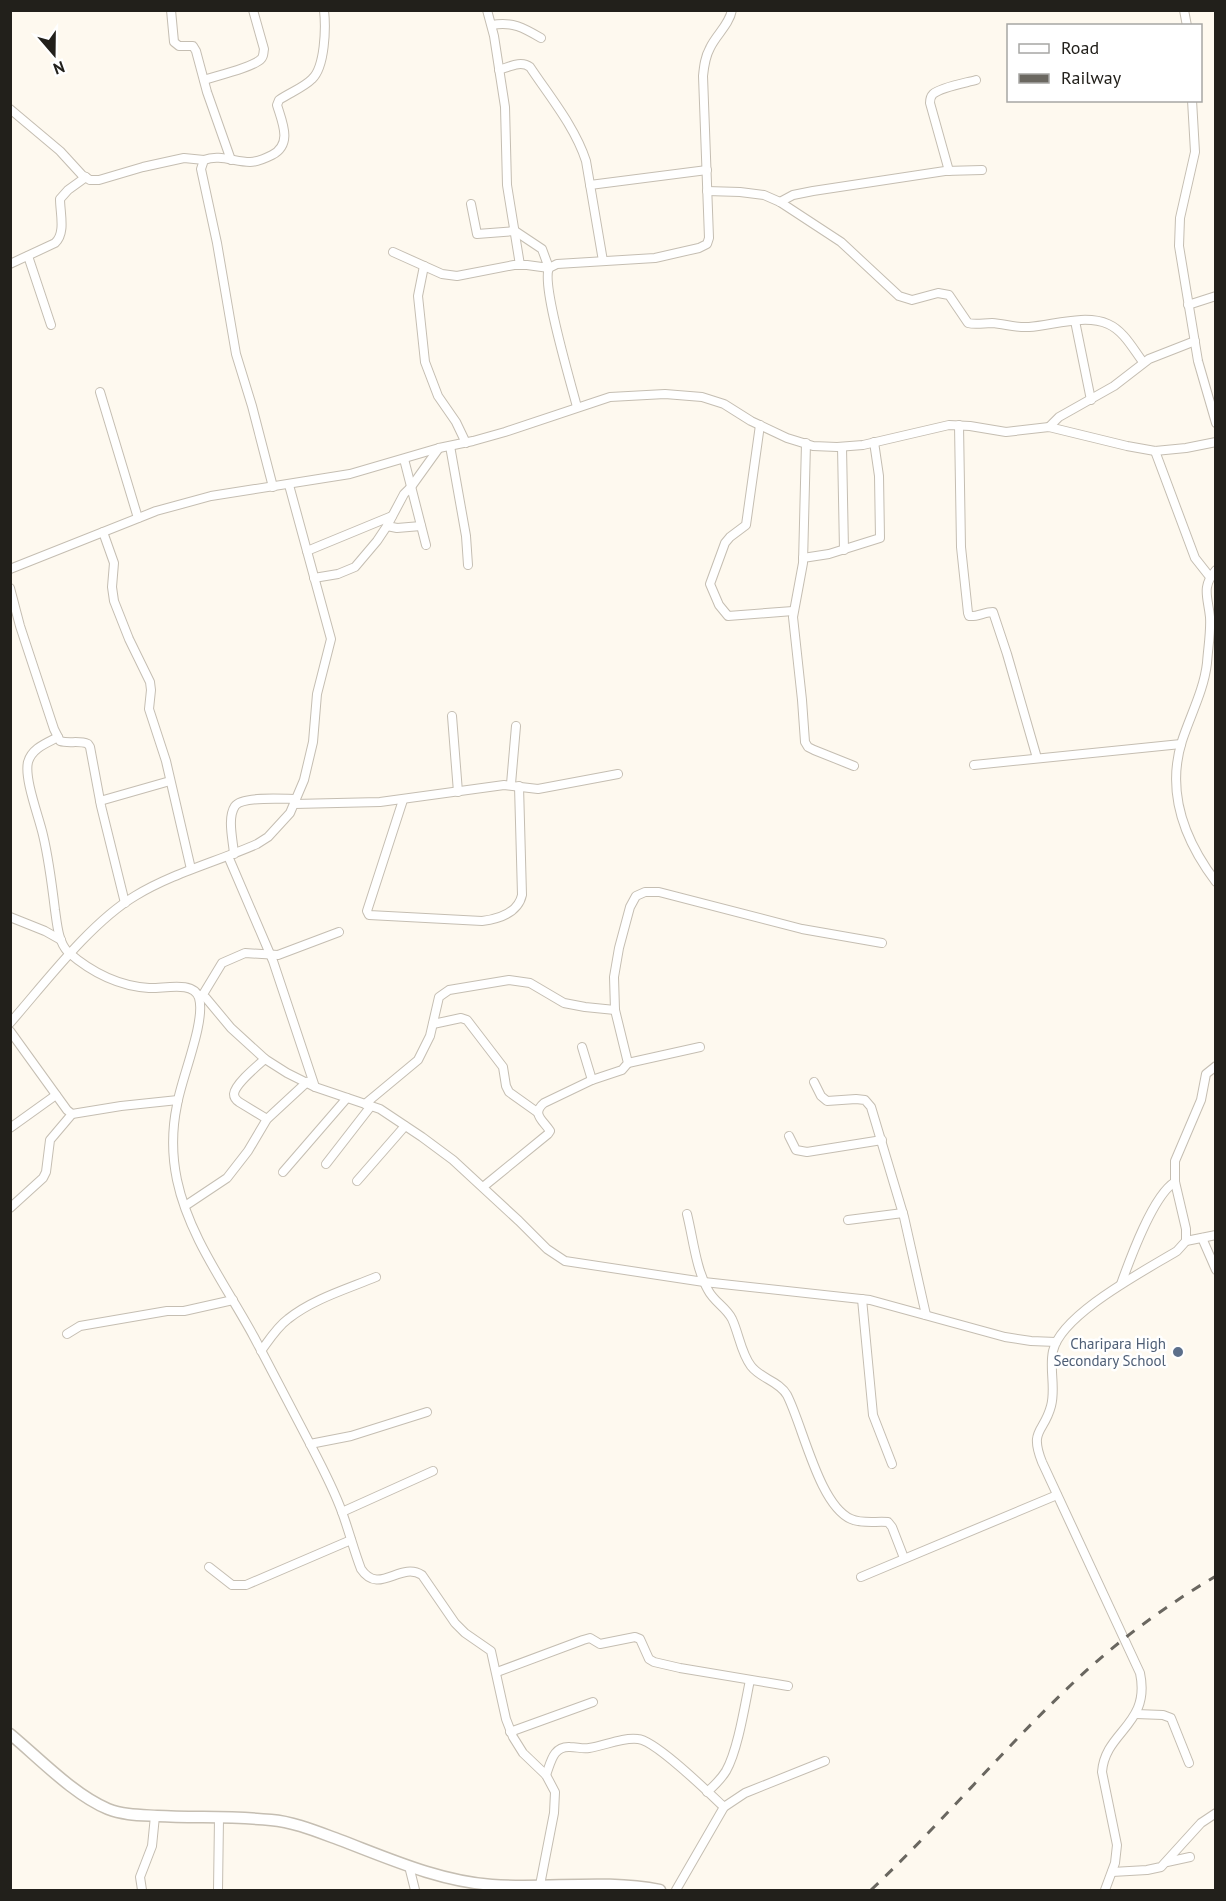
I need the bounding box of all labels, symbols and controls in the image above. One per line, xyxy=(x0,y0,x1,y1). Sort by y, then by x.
north arrow xyxy=(24,24,84,84)
legend xyxy=(1007,24,1202,102)
text: Road xyxy=(1061,36,1099,59)
text: N xyxy=(51,57,67,79)
text: Railway xyxy=(1061,66,1122,89)
place label: Charipara High Secondary School xyxy=(1053,1334,1167,1370)
marker: Charipara High Secondary School xyxy=(1171,1345,1185,1359)

